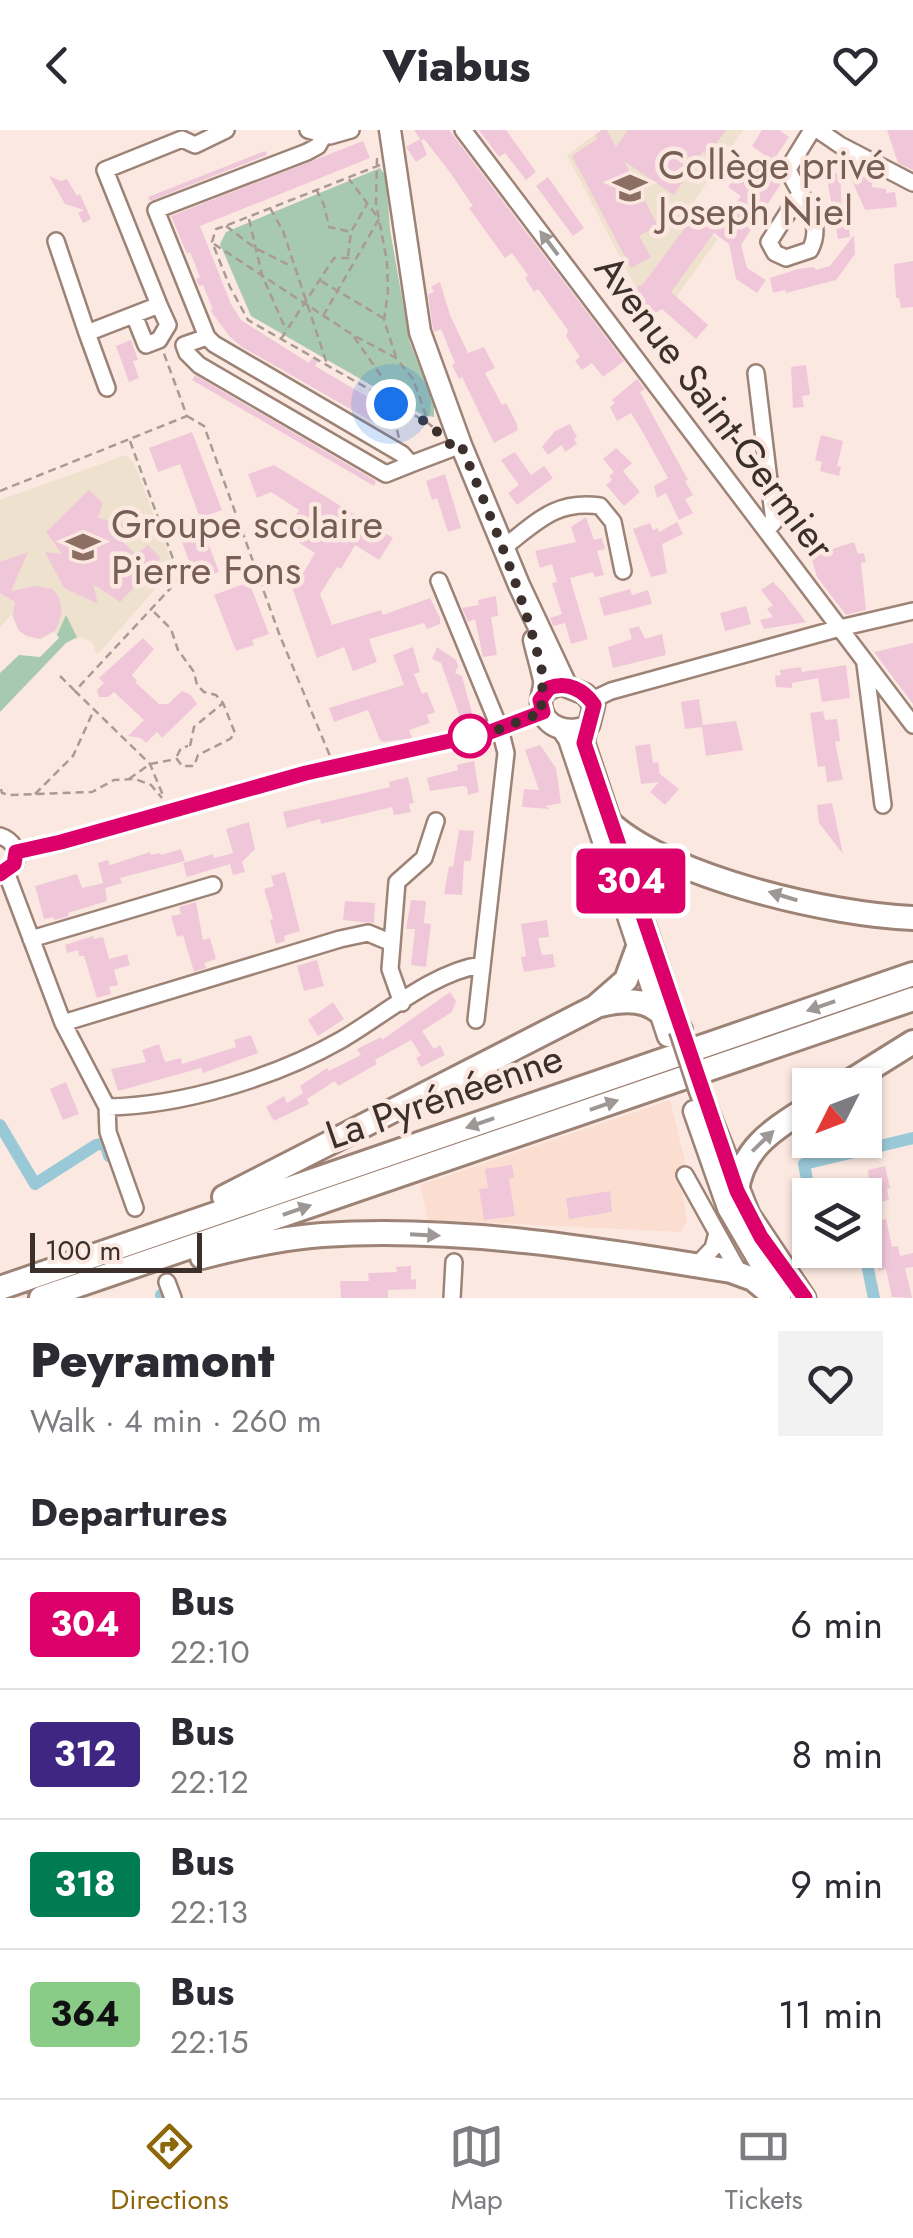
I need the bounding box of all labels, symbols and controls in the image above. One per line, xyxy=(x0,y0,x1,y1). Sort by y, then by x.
text: Viabus xyxy=(383,33,530,98)
icon: back xyxy=(30,38,85,93)
icon: heart xyxy=(828,38,883,93)
place label: Collège privé Joseph Niel xyxy=(653,136,886,240)
school or university icon: Collège privé Joseph Niel xyxy=(611,169,649,207)
one-way arrow xyxy=(539,230,560,256)
street label: Avenue Saint-Germier xyxy=(581,242,849,572)
your location xyxy=(366,379,416,429)
place label: Groupe scolaire Pierre Fons xyxy=(111,495,383,599)
school or university icon: Groupe scolaire Pierre Fons xyxy=(64,528,102,566)
unlabelled marker xyxy=(449,715,491,757)
line badge: 304 xyxy=(574,848,688,914)
text: 304 xyxy=(596,856,666,906)
one-way arrow xyxy=(767,888,797,903)
one-way arrow xyxy=(805,999,835,1014)
street label: La Pyrénéenne xyxy=(318,1028,570,1164)
north arrow xyxy=(792,1068,882,1158)
map controls xyxy=(792,1068,882,1268)
one-way arrow xyxy=(589,1096,619,1111)
one-way arrow xyxy=(465,1116,495,1131)
one-way arrow xyxy=(751,1130,775,1153)
button: layers xyxy=(792,1178,882,1268)
one-way arrow xyxy=(282,1202,312,1217)
one-way arrow xyxy=(409,1227,441,1243)
scale bar xyxy=(30,1228,202,1272)
text: 100 m xyxy=(45,1230,121,1271)
text: Peyramont xyxy=(30,1326,274,1395)
button: heart xyxy=(778,1331,883,1436)
text: Walk · 4 min · 260 m xyxy=(30,1398,322,1444)
text: Departures xyxy=(30,1485,227,1540)
text: Bus xyxy=(170,1574,234,1629)
text: 6 min xyxy=(790,1597,883,1652)
text: 304 xyxy=(50,1599,120,1649)
text: 22:10 xyxy=(170,1629,250,1675)
text: Bus xyxy=(170,1704,234,1759)
text: 8 min xyxy=(791,1727,883,1782)
text: 312 xyxy=(54,1729,116,1779)
text: 22:12 xyxy=(170,1759,249,1805)
text: Bus xyxy=(170,1834,234,1889)
text: 9 min xyxy=(790,1857,883,1912)
text: 318 xyxy=(54,1859,116,1909)
text: 22:13 xyxy=(170,1889,248,1935)
text: Bus xyxy=(170,1964,234,2019)
text: 11 min xyxy=(778,1987,883,2042)
text: 364 xyxy=(50,1989,120,2039)
text: 22:15 xyxy=(170,2019,248,2065)
tab: Directions xyxy=(110,2119,229,2220)
tab: Map xyxy=(449,2119,504,2220)
tab: Tickets xyxy=(725,2119,803,2220)

